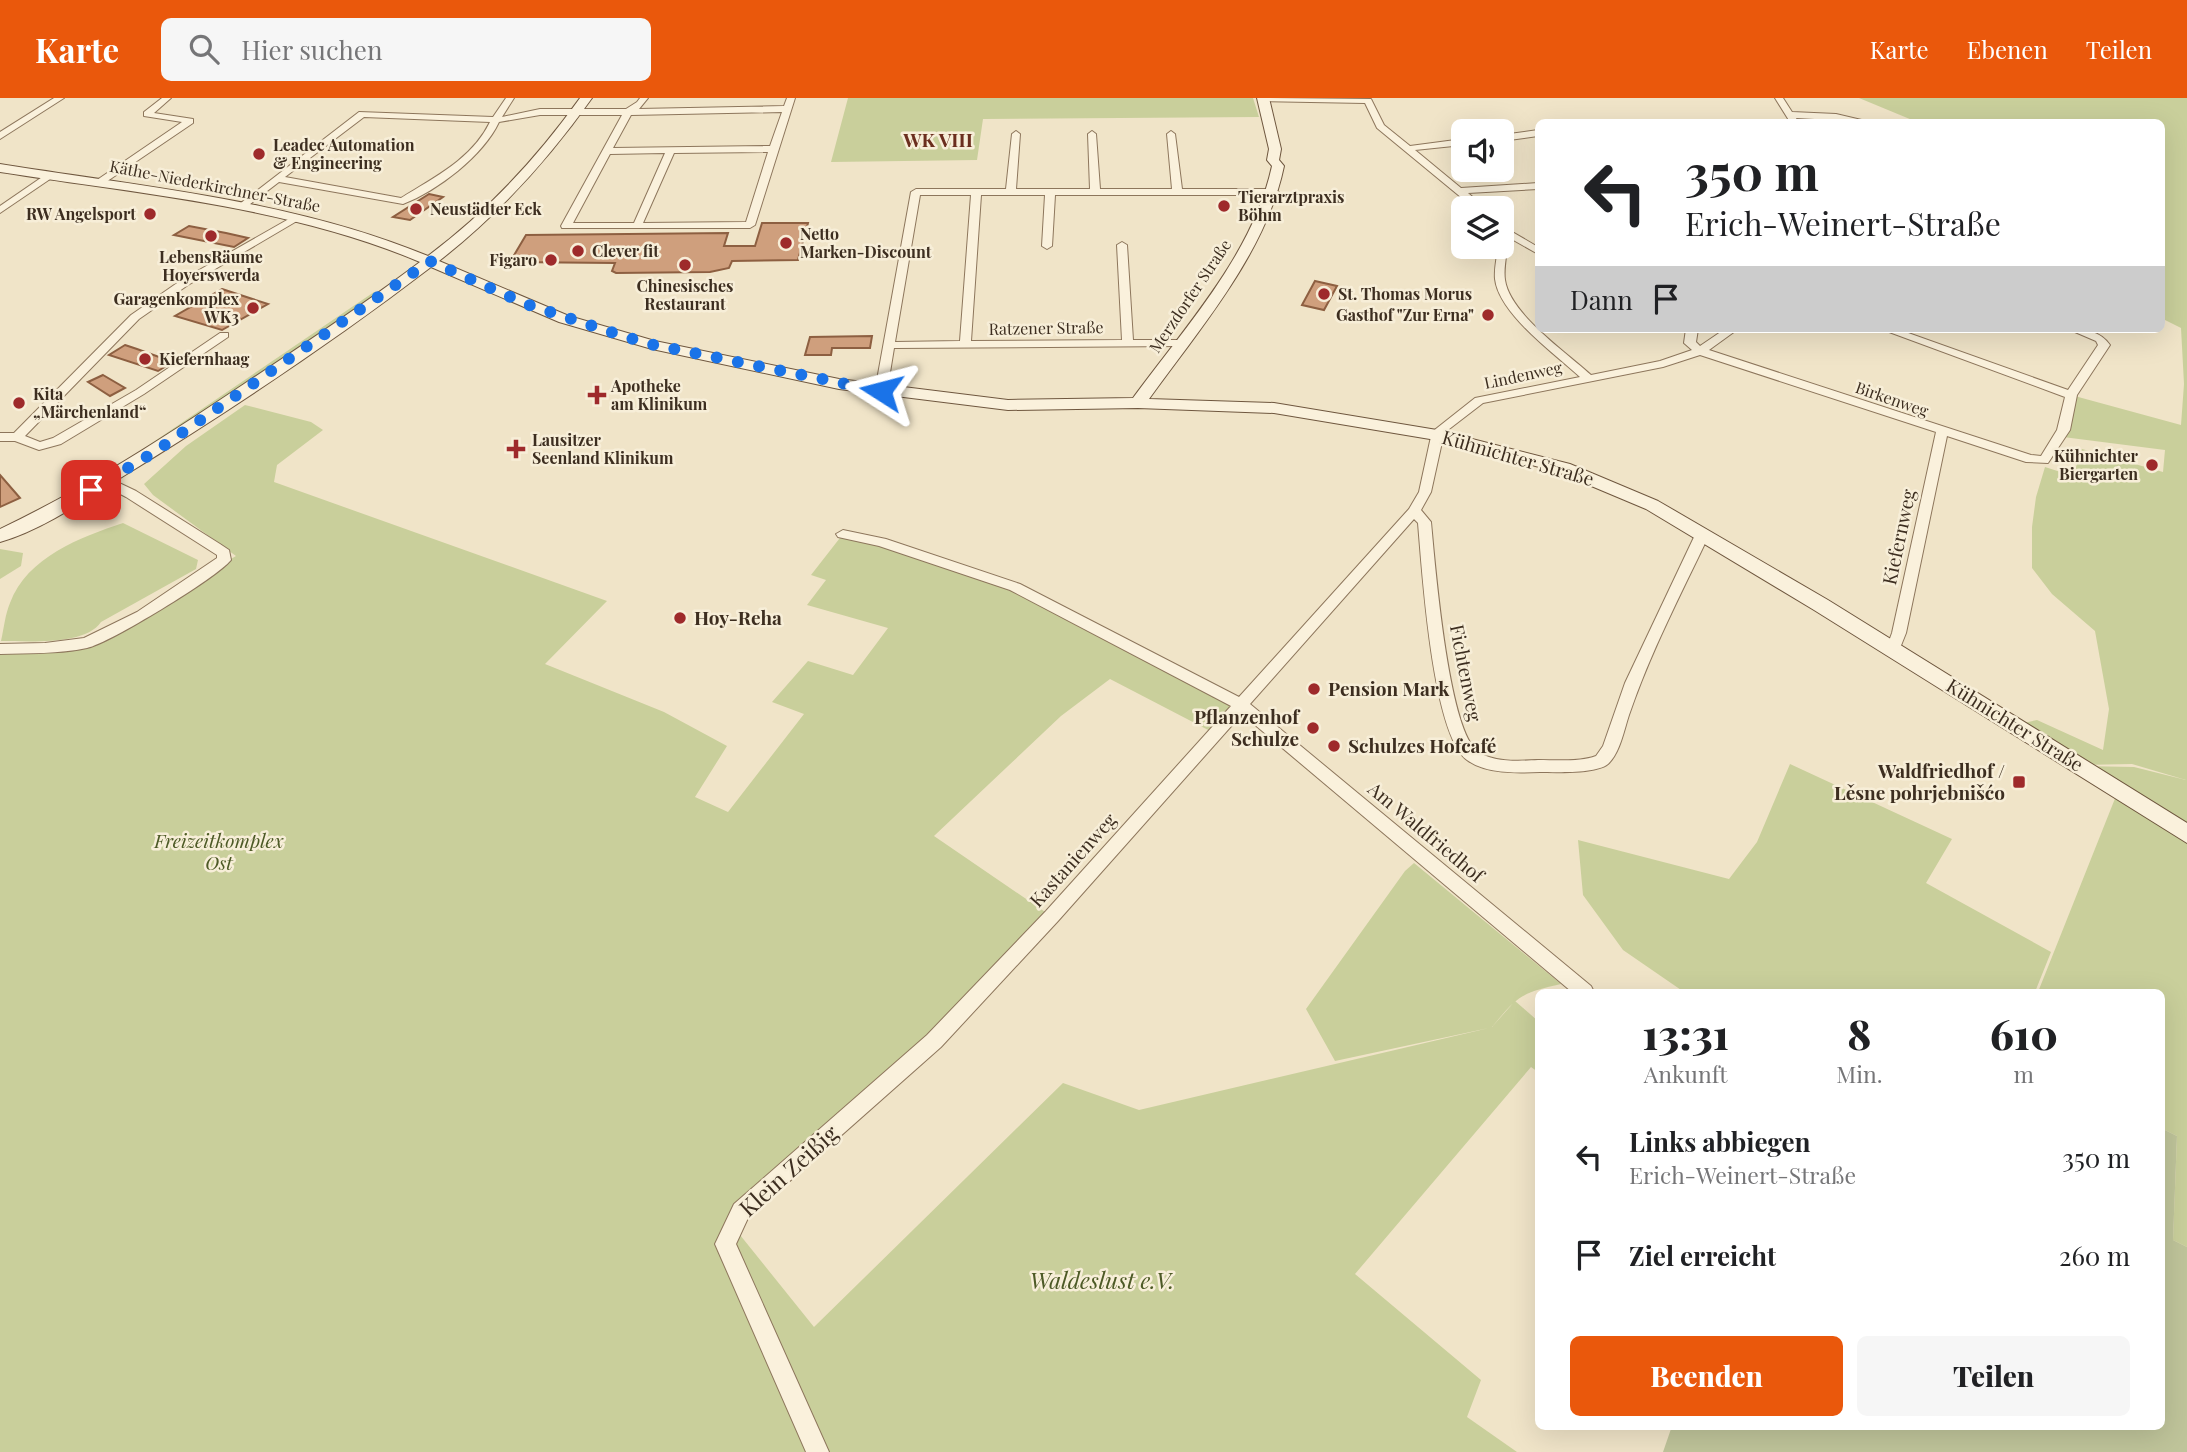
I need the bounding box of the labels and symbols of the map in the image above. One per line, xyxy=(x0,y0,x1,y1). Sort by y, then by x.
district label: WK VIII xyxy=(902,126,973,152)
place label: Leadec Automation & Engineering xyxy=(273,134,415,173)
marker: Leadec Automation & Engineering xyxy=(251,146,267,162)
street label: Käthe-Niederkirchner-Straße xyxy=(108,155,322,216)
place label: Tierarztpraxis Böhm xyxy=(1238,186,1345,225)
place label: Neustädter Eck xyxy=(430,198,542,219)
marker: Tierarztpraxis Böhm xyxy=(1216,198,1232,214)
marker: Neustädter Eck xyxy=(408,201,424,217)
place label: RW Angelsport xyxy=(26,203,136,224)
marker: RW Angelsport xyxy=(142,206,158,222)
place label: Netto Marken-Discount xyxy=(800,223,932,262)
marker: LebensRäume Hoyerswerda xyxy=(203,228,219,244)
marker: Netto Marken-Discount xyxy=(778,235,794,251)
street label: Merzdorfer Straße xyxy=(1144,235,1235,356)
place label: Clever fit xyxy=(592,240,659,261)
marker: Clever fit xyxy=(570,243,586,259)
place label: LebensRäume Hoyerswerda xyxy=(159,246,263,285)
place label: Figaro xyxy=(489,249,537,270)
marker: Figaro xyxy=(543,252,559,268)
marker: Chinesisches Restaurant xyxy=(677,257,693,273)
place label: Chinesisches Restaurant xyxy=(637,275,733,314)
place label: St. Thomas Morus xyxy=(1338,283,1472,304)
marker: St. Thomas Morus xyxy=(1316,286,1332,302)
place label: Garagenkomplex WK3 xyxy=(114,288,239,327)
marker: Garagenkomplex WK3 xyxy=(245,300,261,316)
place label: Gasthof "Zur Erna" xyxy=(1336,304,1474,325)
marker: Gasthof "Zur Erna" xyxy=(1480,307,1496,323)
street label: Ratzener Straße xyxy=(988,316,1104,339)
place label: Kiefernhaag xyxy=(159,348,249,369)
marker: Kiefernhaag xyxy=(137,351,153,367)
position arrow xyxy=(844,354,918,428)
street label: Lindenweg xyxy=(1482,356,1564,393)
place label: Apotheke am Klinikum xyxy=(610,375,708,414)
street label: Birkenweg xyxy=(1853,376,1932,421)
place label: Kita „Märchenland“ xyxy=(33,383,146,422)
marker: Apotheke am Klinikum xyxy=(589,387,605,403)
marker: Kita „Märchenland“ xyxy=(11,395,27,411)
street label: Kühnichter Straße xyxy=(1439,423,1597,491)
place label: Lausitzer Seenland Klinikum xyxy=(532,429,674,468)
marker: Lausitzer Seenland Klinikum xyxy=(506,439,526,459)
place label: Kühnichter Biergarten xyxy=(2054,445,2139,484)
marker: Kühnichter Biergarten xyxy=(2144,457,2160,473)
pin xyxy=(61,460,121,520)
street label: Kiefernweg xyxy=(1875,487,1921,587)
place label: Hoy-Reha xyxy=(694,604,782,630)
marker: Hoy-Reha xyxy=(672,610,688,626)
street label: Fichtenweg xyxy=(1445,622,1489,724)
street label: Kühnichter Straße xyxy=(1942,672,2089,777)
place label: Pension Mark xyxy=(1328,675,1450,701)
marker: Pension Mark xyxy=(1306,681,1322,697)
place label: Pflanzenhof Schulze xyxy=(1194,703,1301,751)
marker: Pflanzenhof Schulze xyxy=(1305,720,1321,736)
place label: Schulzes Hofcafé xyxy=(1348,732,1496,758)
marker: Schulzes Hofcafé xyxy=(1326,738,1342,754)
place label: Waldfriedhof / Lěsne pohrjebnišćo xyxy=(1834,757,2005,805)
street label: Am Waldfriedhof xyxy=(1362,774,1491,888)
marker: Waldfriedhof / Lěsne pohrjebnišćo xyxy=(2011,774,2027,790)
street label: Kastanienweg xyxy=(1023,807,1122,912)
park label: Freizeitkomplex Ost xyxy=(153,827,284,875)
street label: Klein Zeißig xyxy=(732,1117,844,1223)
park label: Waldeslust e.V. xyxy=(1030,1264,1174,1295)

